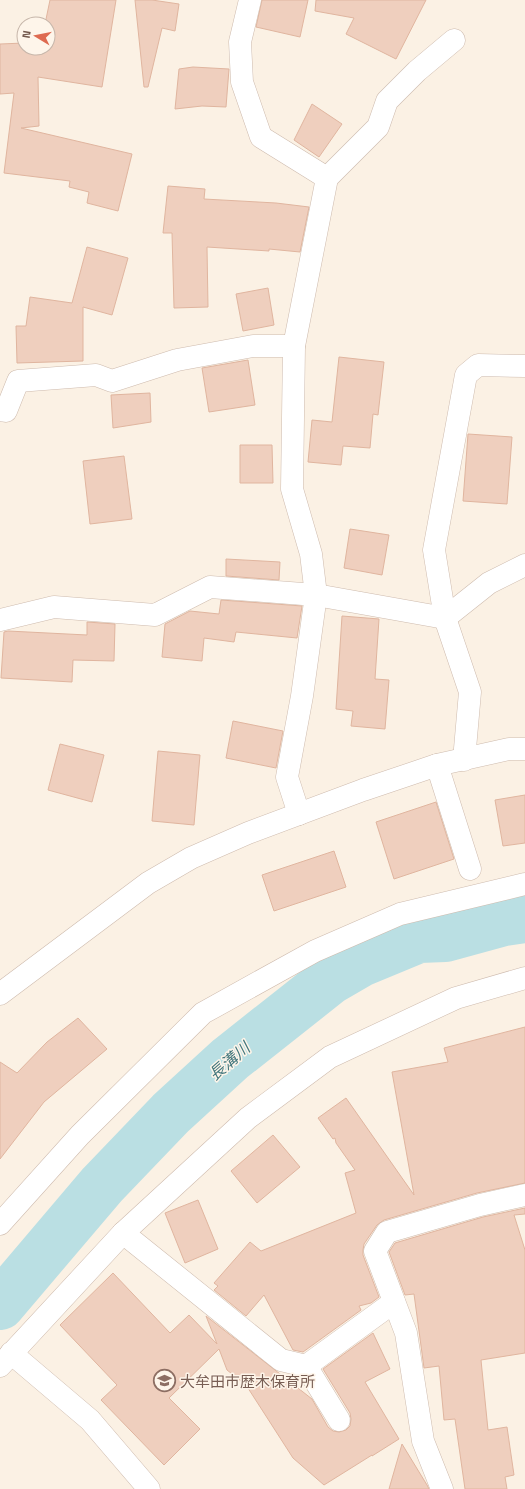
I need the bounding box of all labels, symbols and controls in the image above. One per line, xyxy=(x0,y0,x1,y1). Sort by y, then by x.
north arrow xyxy=(16,16,56,56)
text: N xyxy=(18,29,35,39)
water label: 長溝川 xyxy=(203,1035,256,1086)
school or university icon: 大牟田市歴木保育所 xyxy=(152,1368,178,1394)
place label: 大牟田市歴木保育所 xyxy=(180,1370,315,1393)

